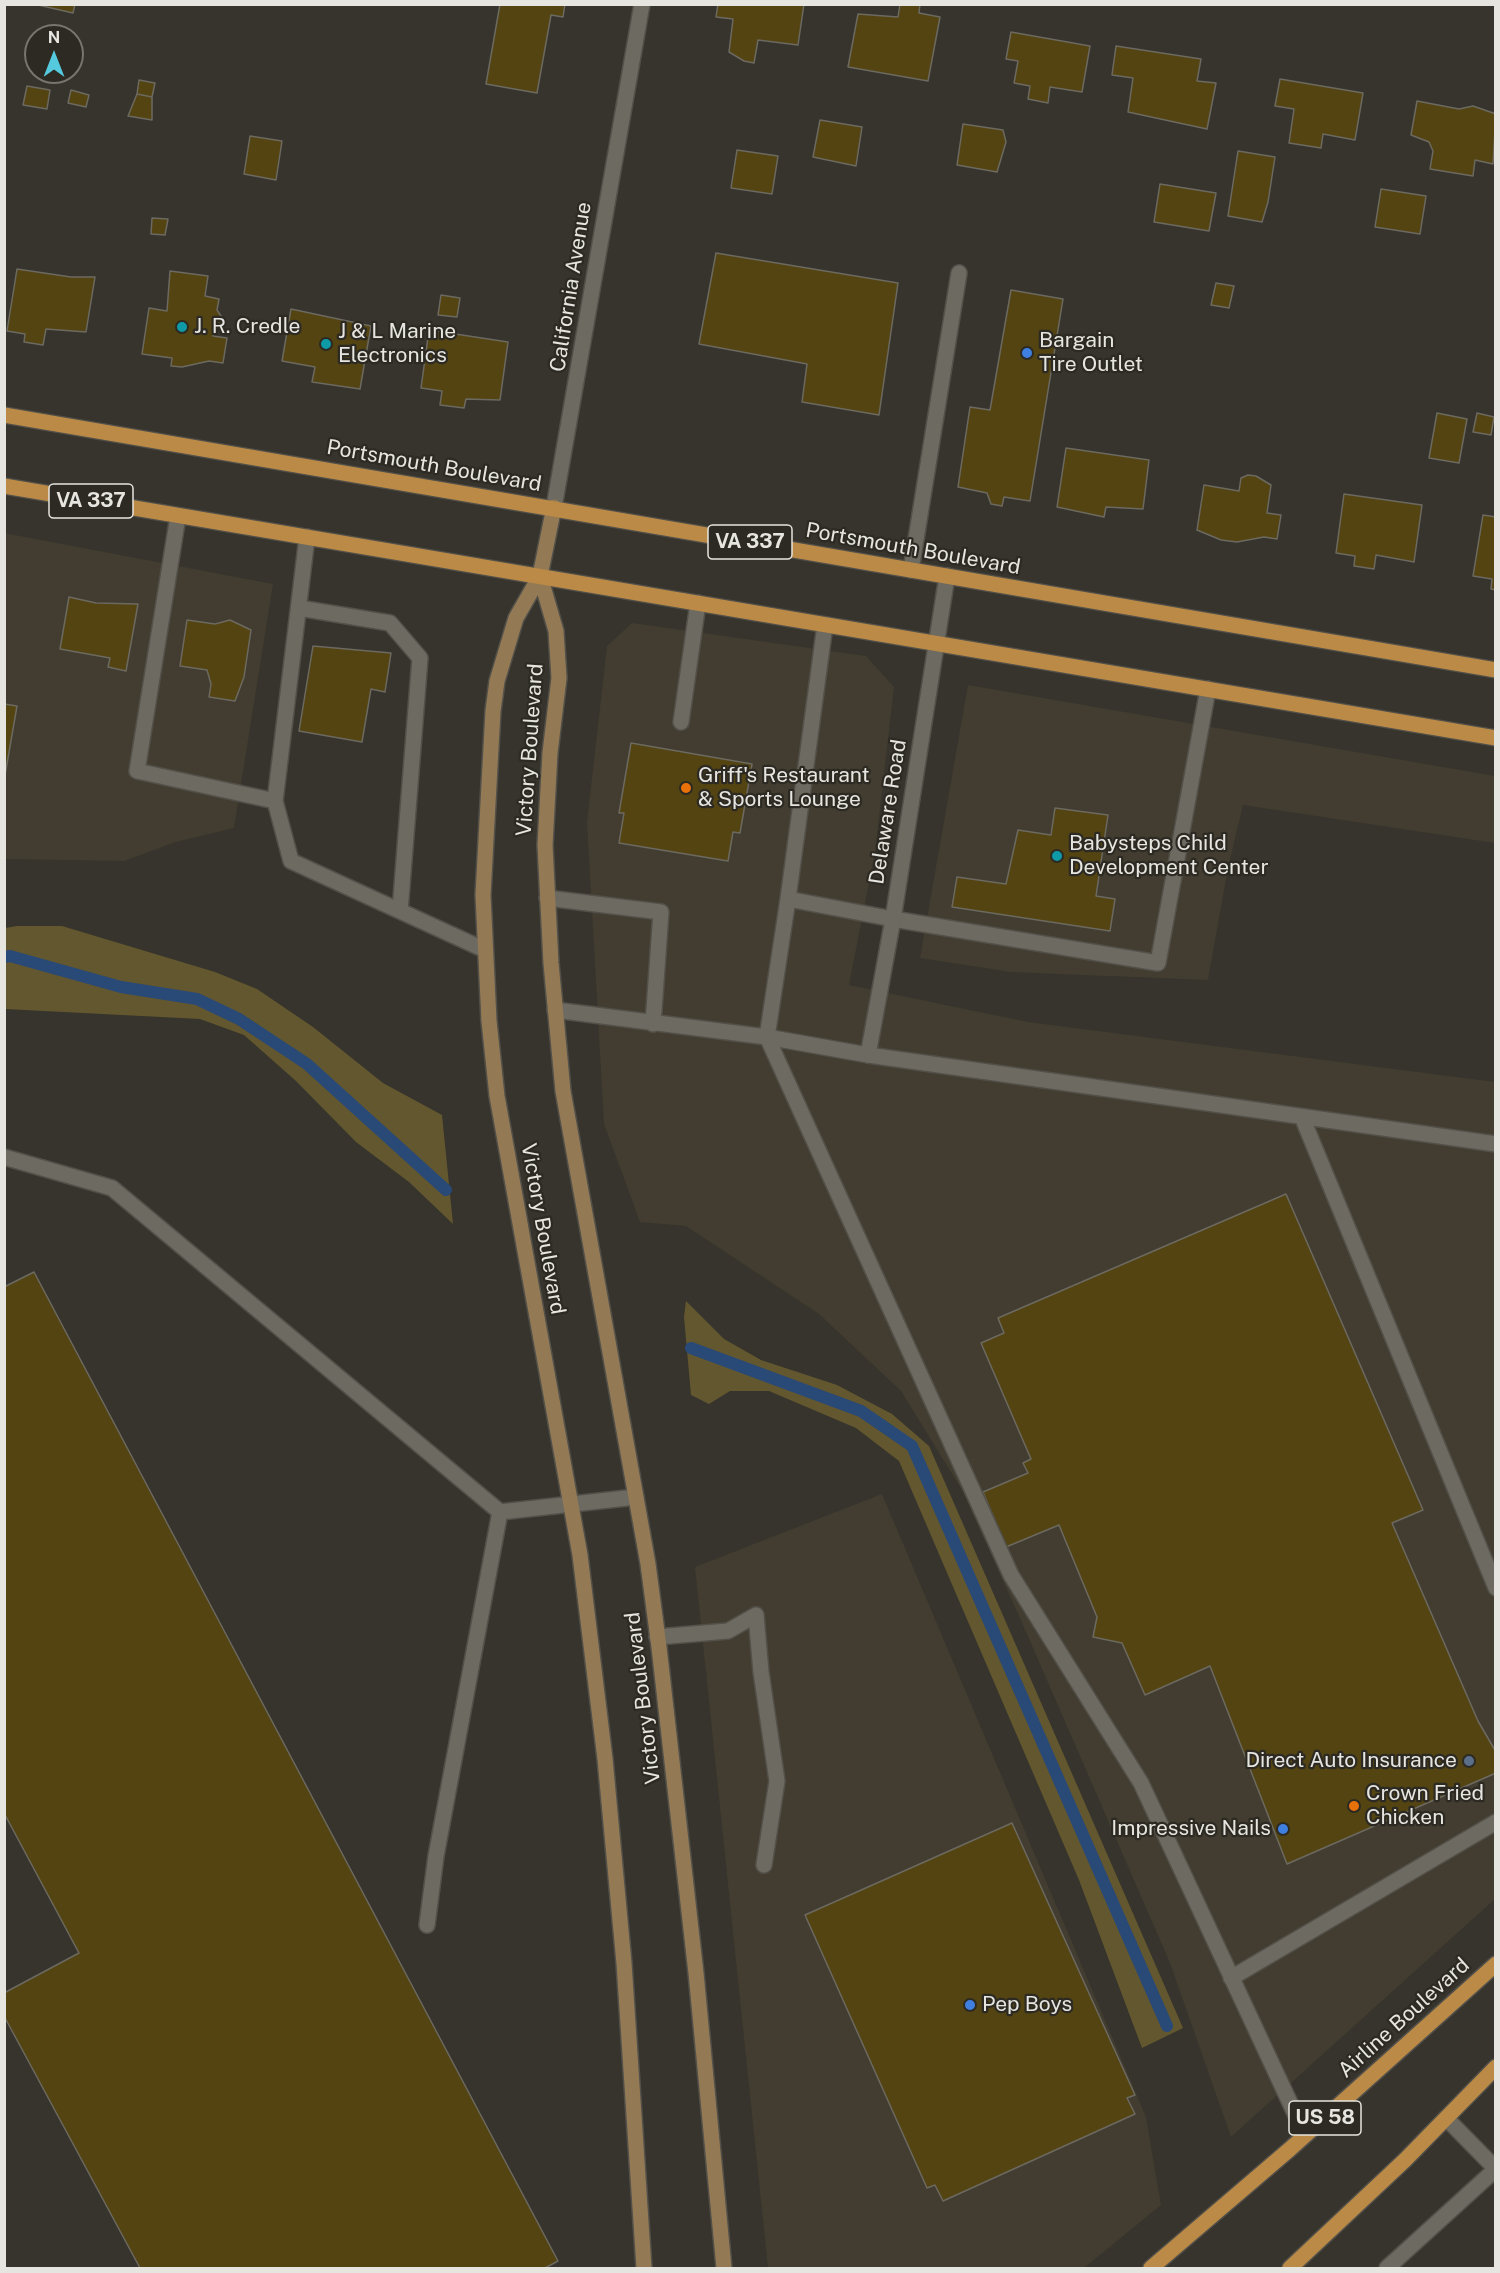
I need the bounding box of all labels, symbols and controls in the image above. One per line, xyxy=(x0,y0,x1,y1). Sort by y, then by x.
north arrow xyxy=(24,24,84,84)
text: N xyxy=(48,28,60,47)
street label: California Avenue xyxy=(545,200,597,374)
place label: J. R. Credle xyxy=(194,314,300,340)
place label: J & L Marine Electronics xyxy=(338,319,456,369)
marker: J. R. Credle xyxy=(175,320,189,334)
place label: Bargain Tire Outlet xyxy=(1039,328,1143,378)
marker: J & L Marine Electronics xyxy=(319,337,333,351)
marker: Bargain Tire Outlet xyxy=(1020,346,1034,360)
street label: Portsmouth Boulevard xyxy=(325,435,543,497)
road number: VA 337 xyxy=(49,484,133,518)
street label: Portsmouth Boulevard xyxy=(804,518,1022,580)
road number: VA 337 xyxy=(708,525,792,559)
street label: Victory Boulevard xyxy=(511,663,549,837)
street label: Delaware Road xyxy=(864,738,912,886)
place label: Griff's Restaurant & Sports Lounge xyxy=(698,763,870,813)
marker: Griff's Restaurant & Sports Lounge xyxy=(679,781,693,795)
place label: Babysteps Child Development Center xyxy=(1069,831,1269,881)
marker: Babysteps Child Development Center xyxy=(1050,849,1064,863)
street label: Victory Boulevard xyxy=(516,1142,570,1316)
street label: Victory Boulevard xyxy=(620,1611,666,1785)
place label: Direct Auto Insurance xyxy=(1245,1748,1457,1774)
marker: Direct Auto Insurance xyxy=(1462,1754,1476,1768)
place label: Crown Fried Chicken xyxy=(1366,1781,1484,1831)
marker: Crown Fried Chicken xyxy=(1347,1799,1361,1813)
place label: Impressive Nails xyxy=(1111,1816,1271,1842)
marker: Impressive Nails xyxy=(1276,1822,1290,1836)
street label: Airline Boulevard xyxy=(1333,1953,1475,2083)
place label: Pep Boys xyxy=(982,1992,1072,2018)
marker: Pep Boys xyxy=(963,1998,977,2012)
road number: US 58 xyxy=(1289,2101,1361,2135)

